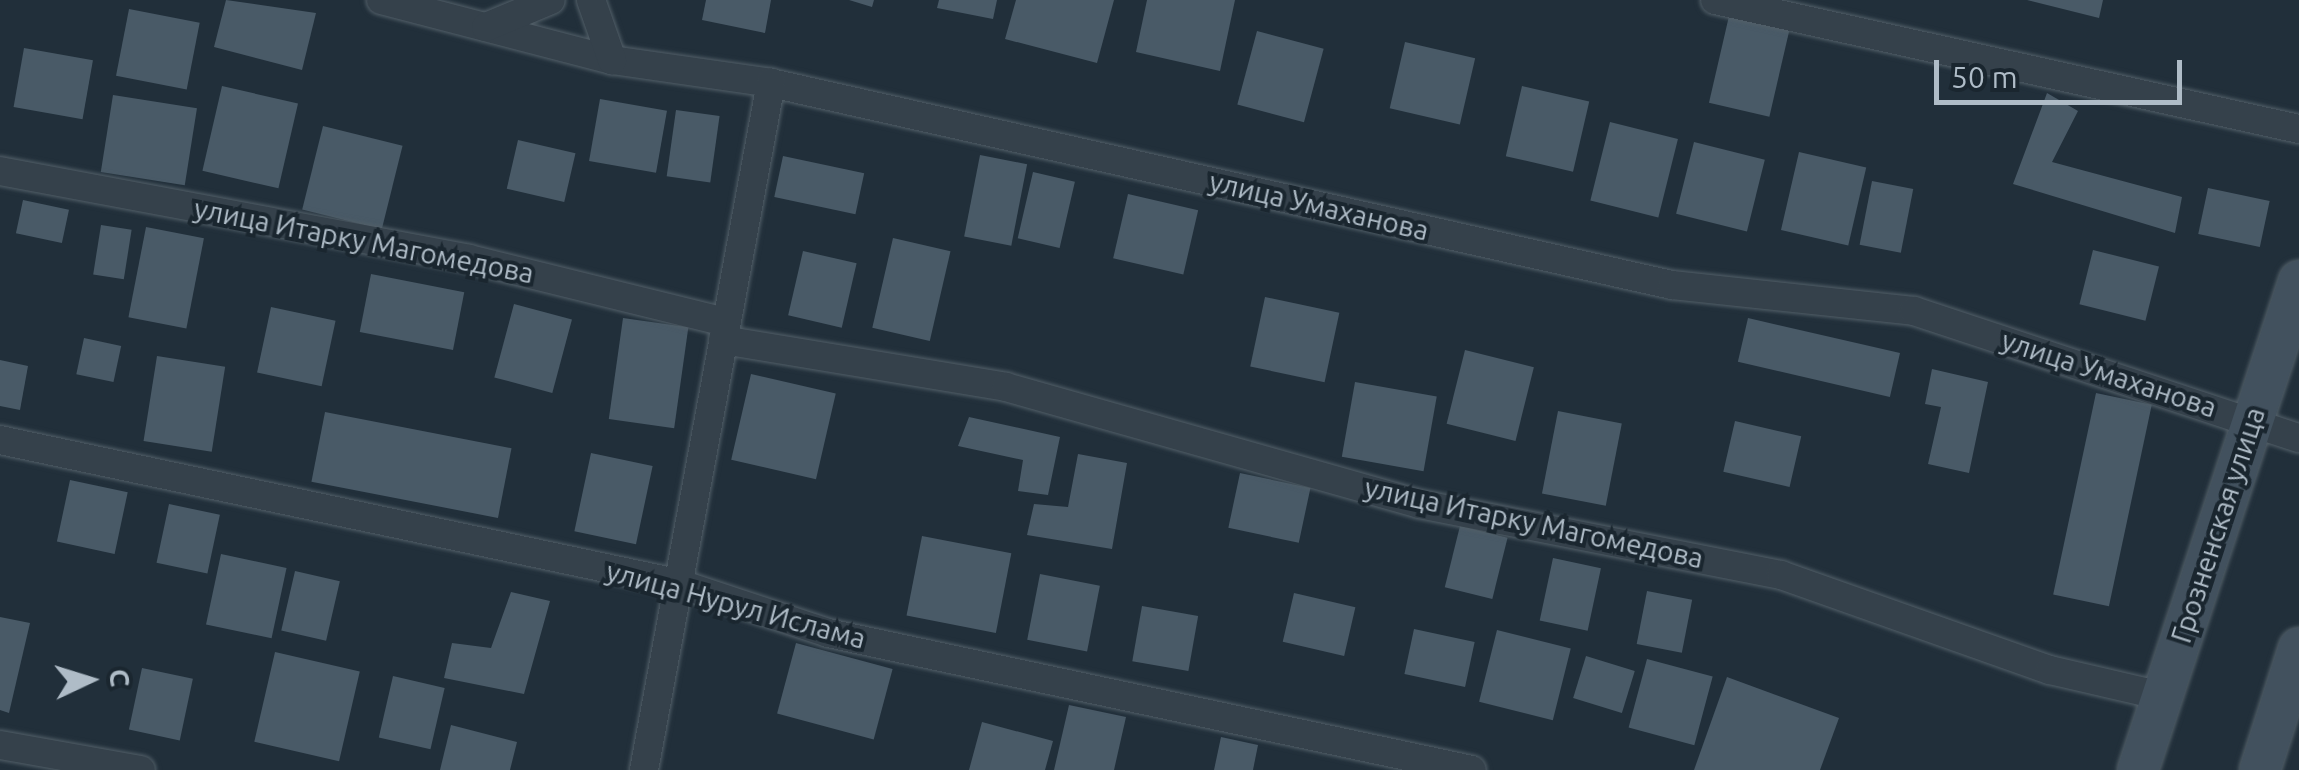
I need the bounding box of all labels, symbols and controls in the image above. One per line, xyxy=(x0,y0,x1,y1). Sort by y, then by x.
scale bar xyxy=(1939,40,2186,102)
text: 50 m xyxy=(1951,60,2018,94)
street label: улица Умаханова xyxy=(1206,164,1432,248)
street label: улица Итарку Магомедова xyxy=(191,192,537,290)
street label: улица Умаханова xyxy=(1997,323,2221,425)
street label: Грозненская улица xyxy=(2164,403,2272,647)
street label: улица Итарку Магомедова xyxy=(1362,471,1706,575)
street label: улица Нурул Ислама xyxy=(603,554,869,656)
north arrow xyxy=(40,630,140,730)
text: С xyxy=(104,668,137,688)

